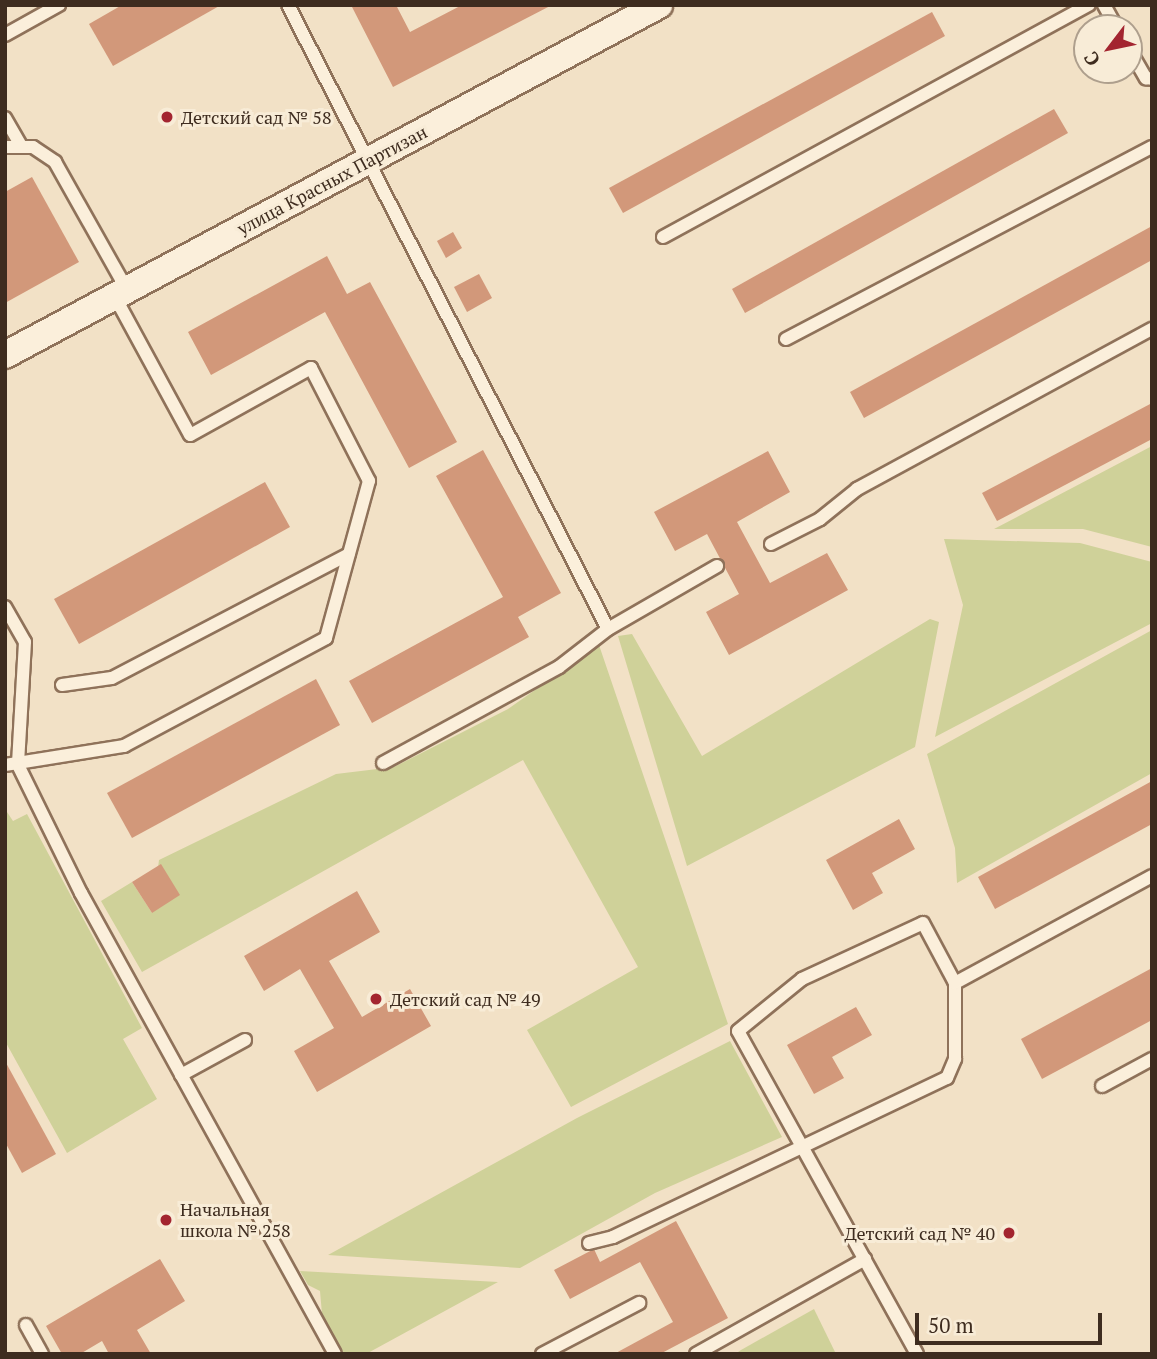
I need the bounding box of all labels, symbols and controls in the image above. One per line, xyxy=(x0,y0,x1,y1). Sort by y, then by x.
north arrow xyxy=(1073,14,1143,84)
text: С xyxy=(1078,47,1105,71)
place label: Детский сад № 58 xyxy=(181,106,332,128)
marker: Детский сад № 58 xyxy=(159,109,175,125)
street label: улица Красных Партизан xyxy=(233,121,431,239)
place label: Детский сад № 49 xyxy=(390,988,541,1010)
marker: Детский сад № 49 xyxy=(368,991,384,1007)
place label: Начальная школа № 258 xyxy=(180,1199,291,1242)
marker: Начальная школа № 258 xyxy=(158,1212,174,1228)
place label: Детский сад № 40 xyxy=(844,1222,995,1244)
marker: Детский сад № 40 xyxy=(1001,1225,1017,1241)
scale bar xyxy=(919,1300,1106,1344)
text: 50 m xyxy=(928,1311,974,1339)

